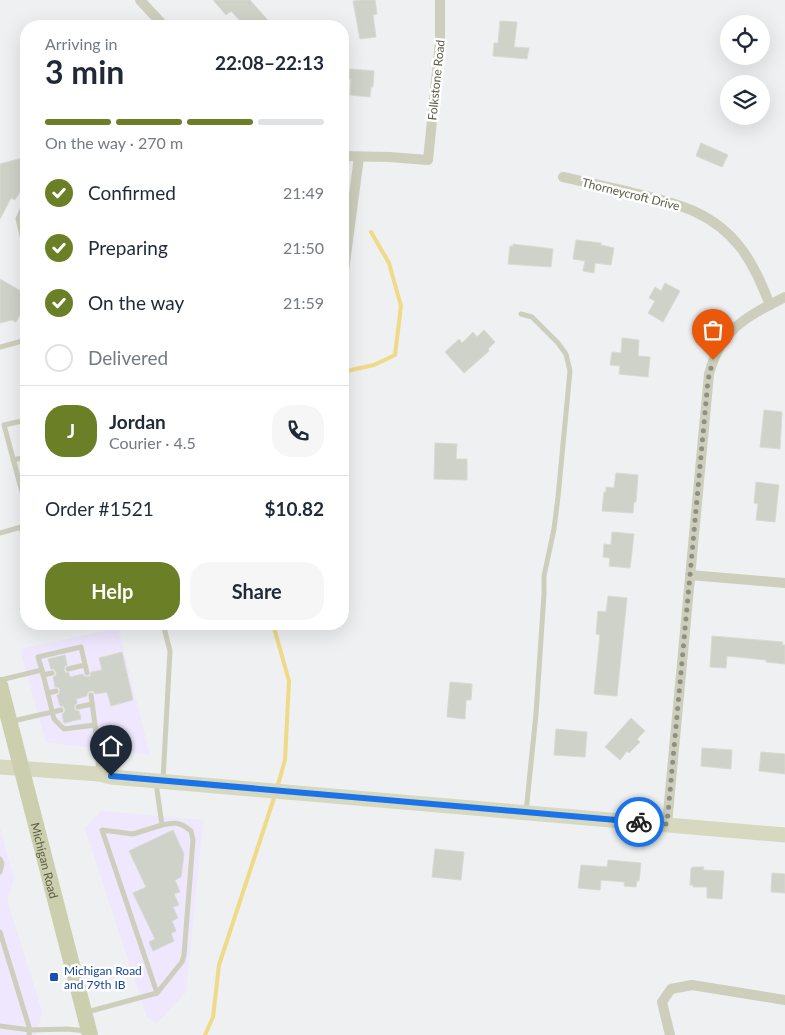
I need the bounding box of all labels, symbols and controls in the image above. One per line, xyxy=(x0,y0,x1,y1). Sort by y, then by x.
map controls xyxy=(720,15,770,125)
button: locate xyxy=(720,15,770,65)
text: Arriving in xyxy=(45,34,118,53)
street label: Folkstone Road xyxy=(424,39,448,121)
text: 22:08–22:13 xyxy=(215,51,324,74)
text: 3 min xyxy=(45,52,124,91)
button: layers xyxy=(720,75,770,125)
text: On the way · 270 m xyxy=(45,133,183,152)
street label: Thorneycroft Drive xyxy=(581,175,681,213)
icon: check xyxy=(45,179,73,207)
text: Confirmed xyxy=(88,181,176,204)
text: 21:49 xyxy=(283,183,324,202)
icon: check xyxy=(45,234,73,262)
text: Preparing xyxy=(88,236,168,259)
text: 21:50 xyxy=(283,238,324,257)
icon: check xyxy=(45,289,73,317)
text: On the way xyxy=(88,291,184,314)
text: 21:59 xyxy=(283,293,324,312)
pin xyxy=(692,309,734,360)
icon: bag xyxy=(699,316,727,344)
text: Delivered xyxy=(88,346,168,369)
button: phone xyxy=(272,405,324,457)
text: Jordan xyxy=(109,410,166,433)
text: J xyxy=(67,419,75,442)
text: Courier · 4.5 xyxy=(109,433,196,452)
text: Order #1521 xyxy=(45,497,154,520)
text: $10.82 xyxy=(264,497,324,520)
button: Help xyxy=(45,562,180,620)
button: Share xyxy=(190,562,324,620)
pin xyxy=(90,725,132,776)
icon: home xyxy=(97,732,125,760)
courier xyxy=(614,797,664,847)
icon: bike xyxy=(625,808,653,836)
street label: Michigan Road xyxy=(28,821,62,900)
place label: Michigan Road and 79th IB xyxy=(64,963,142,992)
marker: Michigan Road and 79th IB xyxy=(48,971,60,983)

